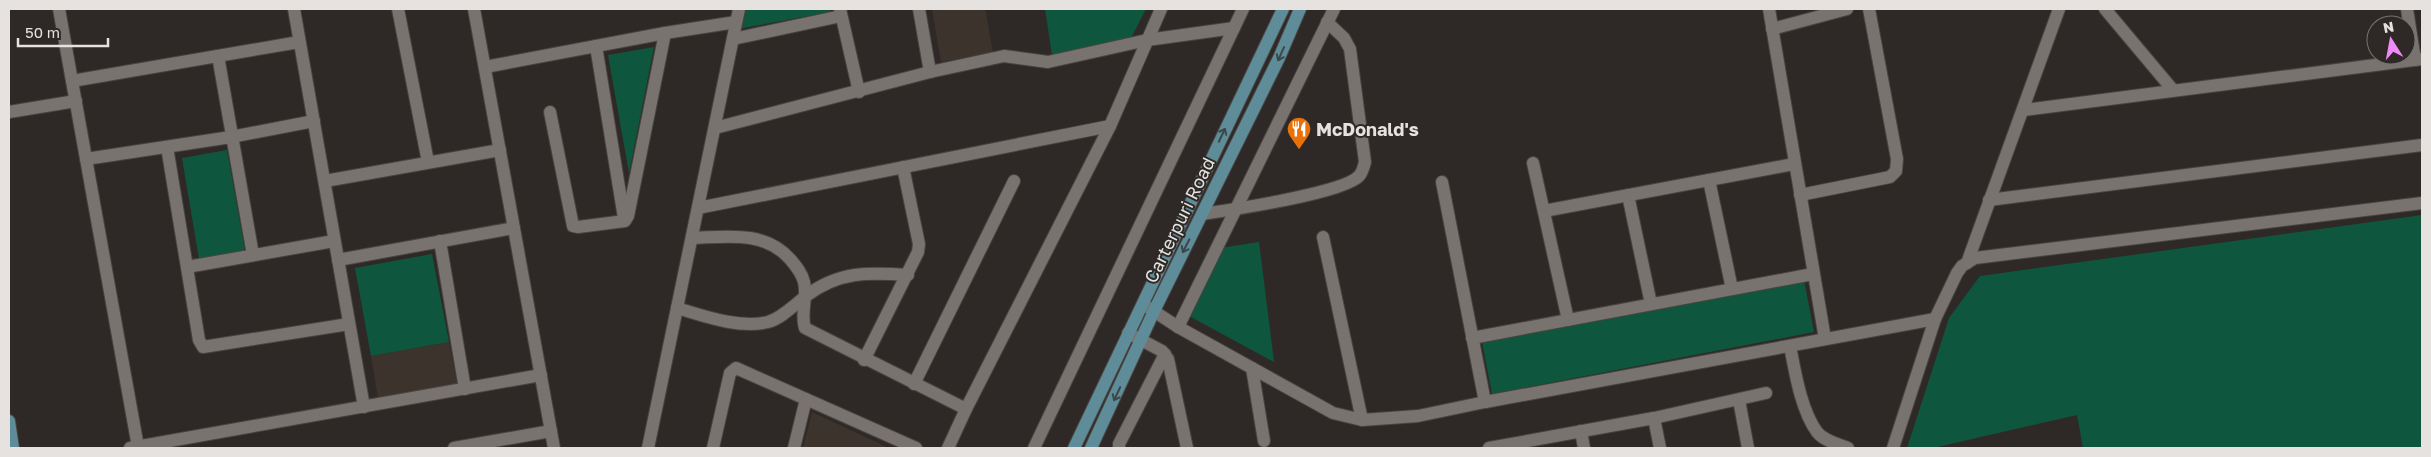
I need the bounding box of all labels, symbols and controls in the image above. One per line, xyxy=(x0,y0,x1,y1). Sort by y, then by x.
scale bar xyxy=(18,15,108,47)
north arrow xyxy=(2366,15,2416,65)
text: N xyxy=(2382,17,2395,36)
text: 50 m xyxy=(25,23,60,41)
one-way arrow xyxy=(1275,46,1285,61)
restaurant icon: McDonald's xyxy=(1286,116,1312,150)
place label: McDonald's xyxy=(1316,118,1419,140)
one-way arrow xyxy=(1217,128,1227,143)
street label: Carterpuri Road xyxy=(1139,154,1219,286)
one-way arrow xyxy=(1181,239,1191,254)
one-way arrow xyxy=(1112,386,1121,401)

